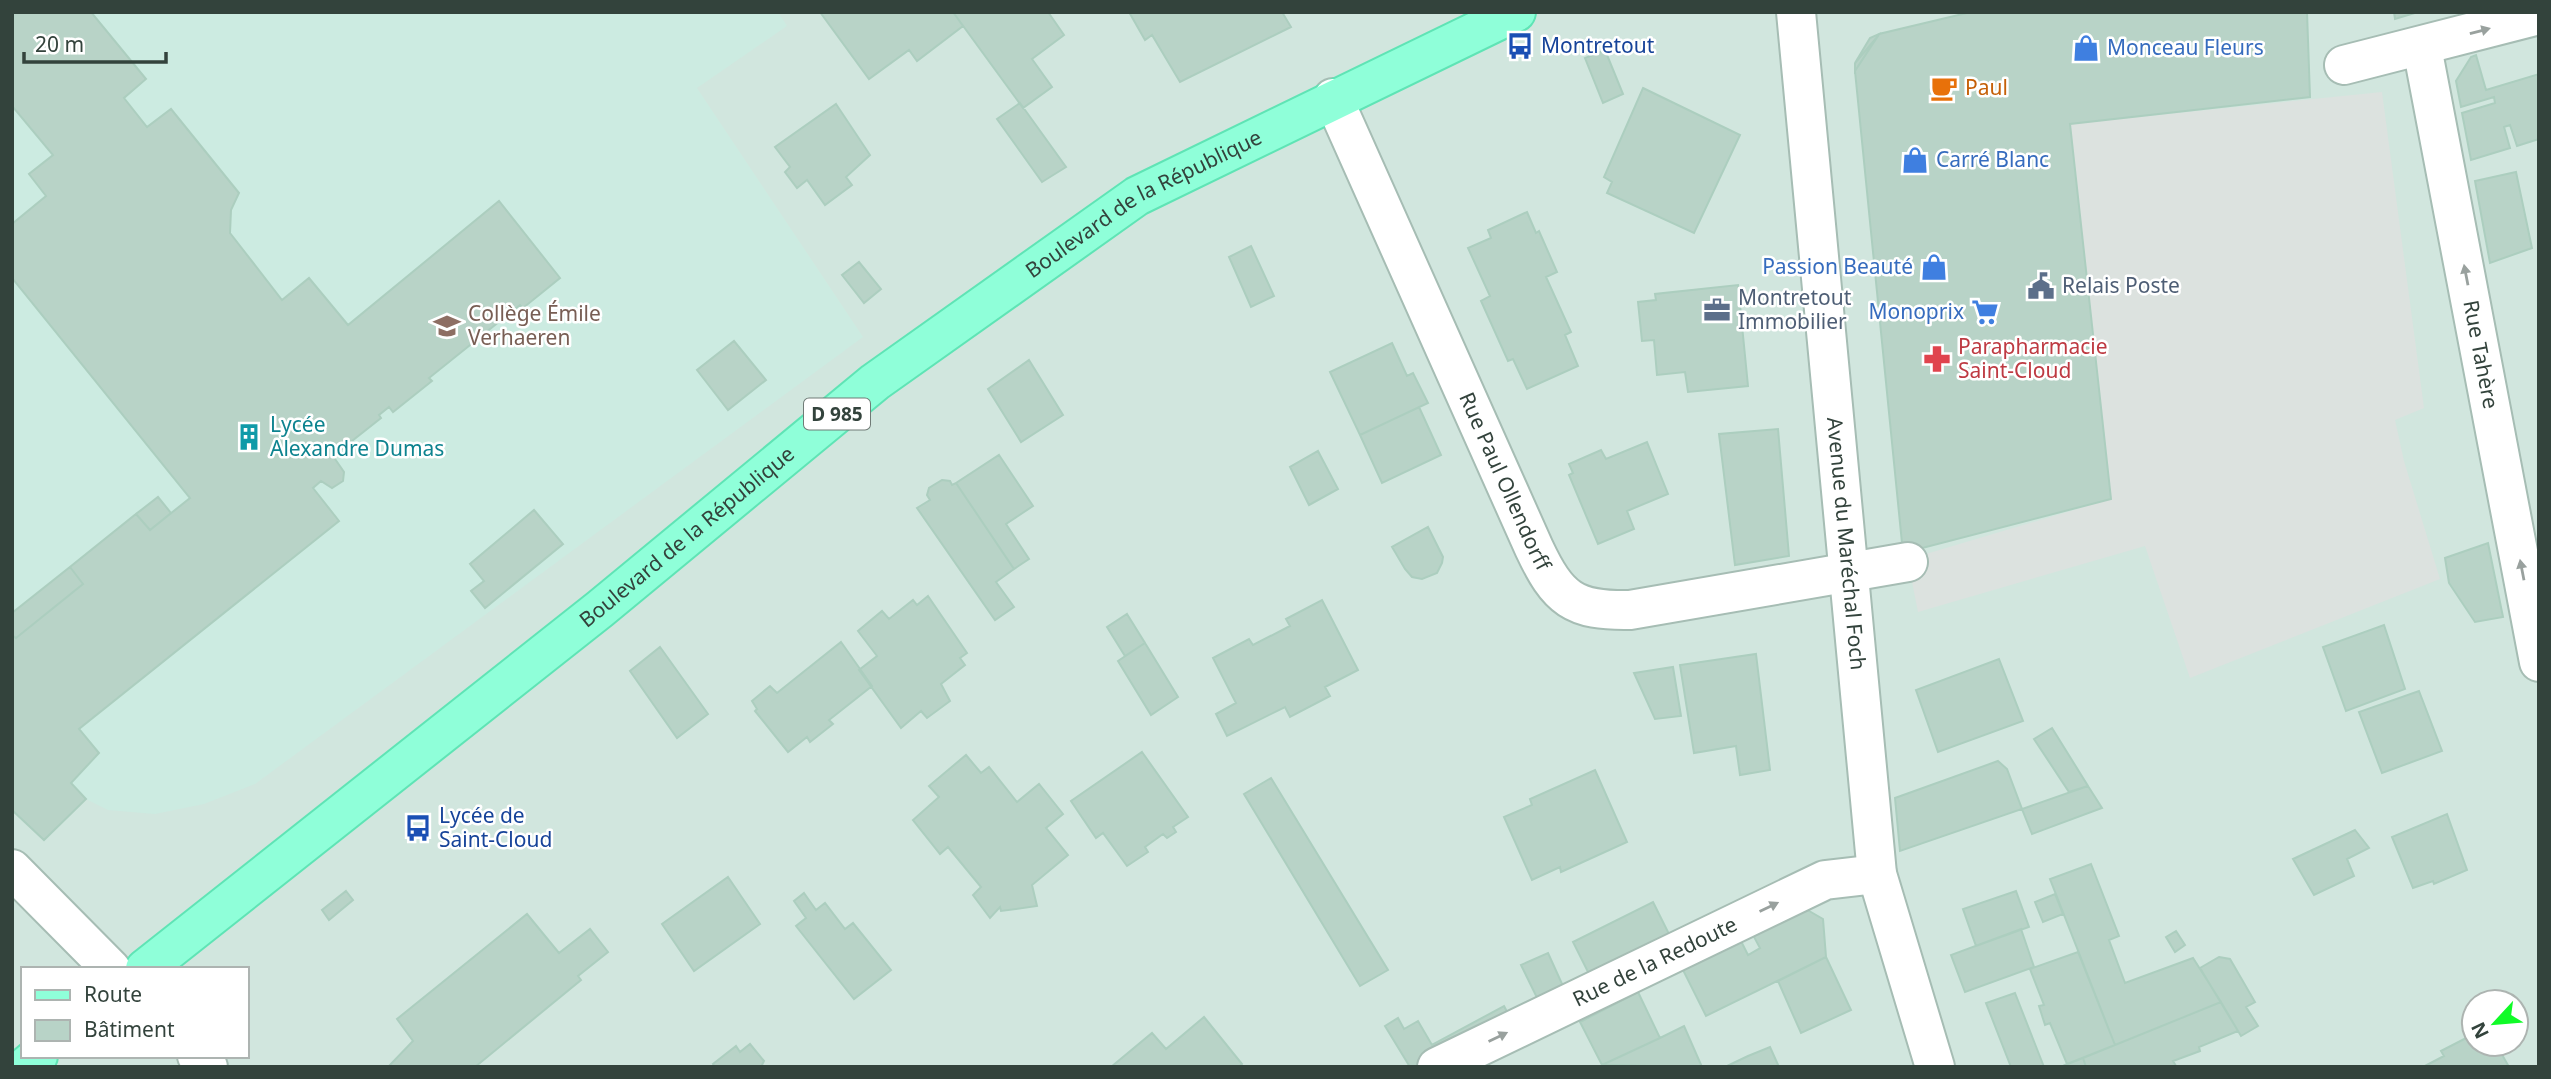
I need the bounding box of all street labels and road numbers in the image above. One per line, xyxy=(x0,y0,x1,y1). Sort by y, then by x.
street label: Boulevard de la République xyxy=(1020,123,1266,284)
street label: Rue Tahère xyxy=(2457,298,2506,411)
street label: Rue Paul Ollendorff xyxy=(1453,387,1559,576)
road number: D 985 xyxy=(804,398,870,430)
street label: Avenue du Maréchal Foch xyxy=(1821,416,1873,671)
street label: Boulevard de la République xyxy=(573,439,800,633)
street label: Rue de la Redoute xyxy=(1568,909,1741,1013)

